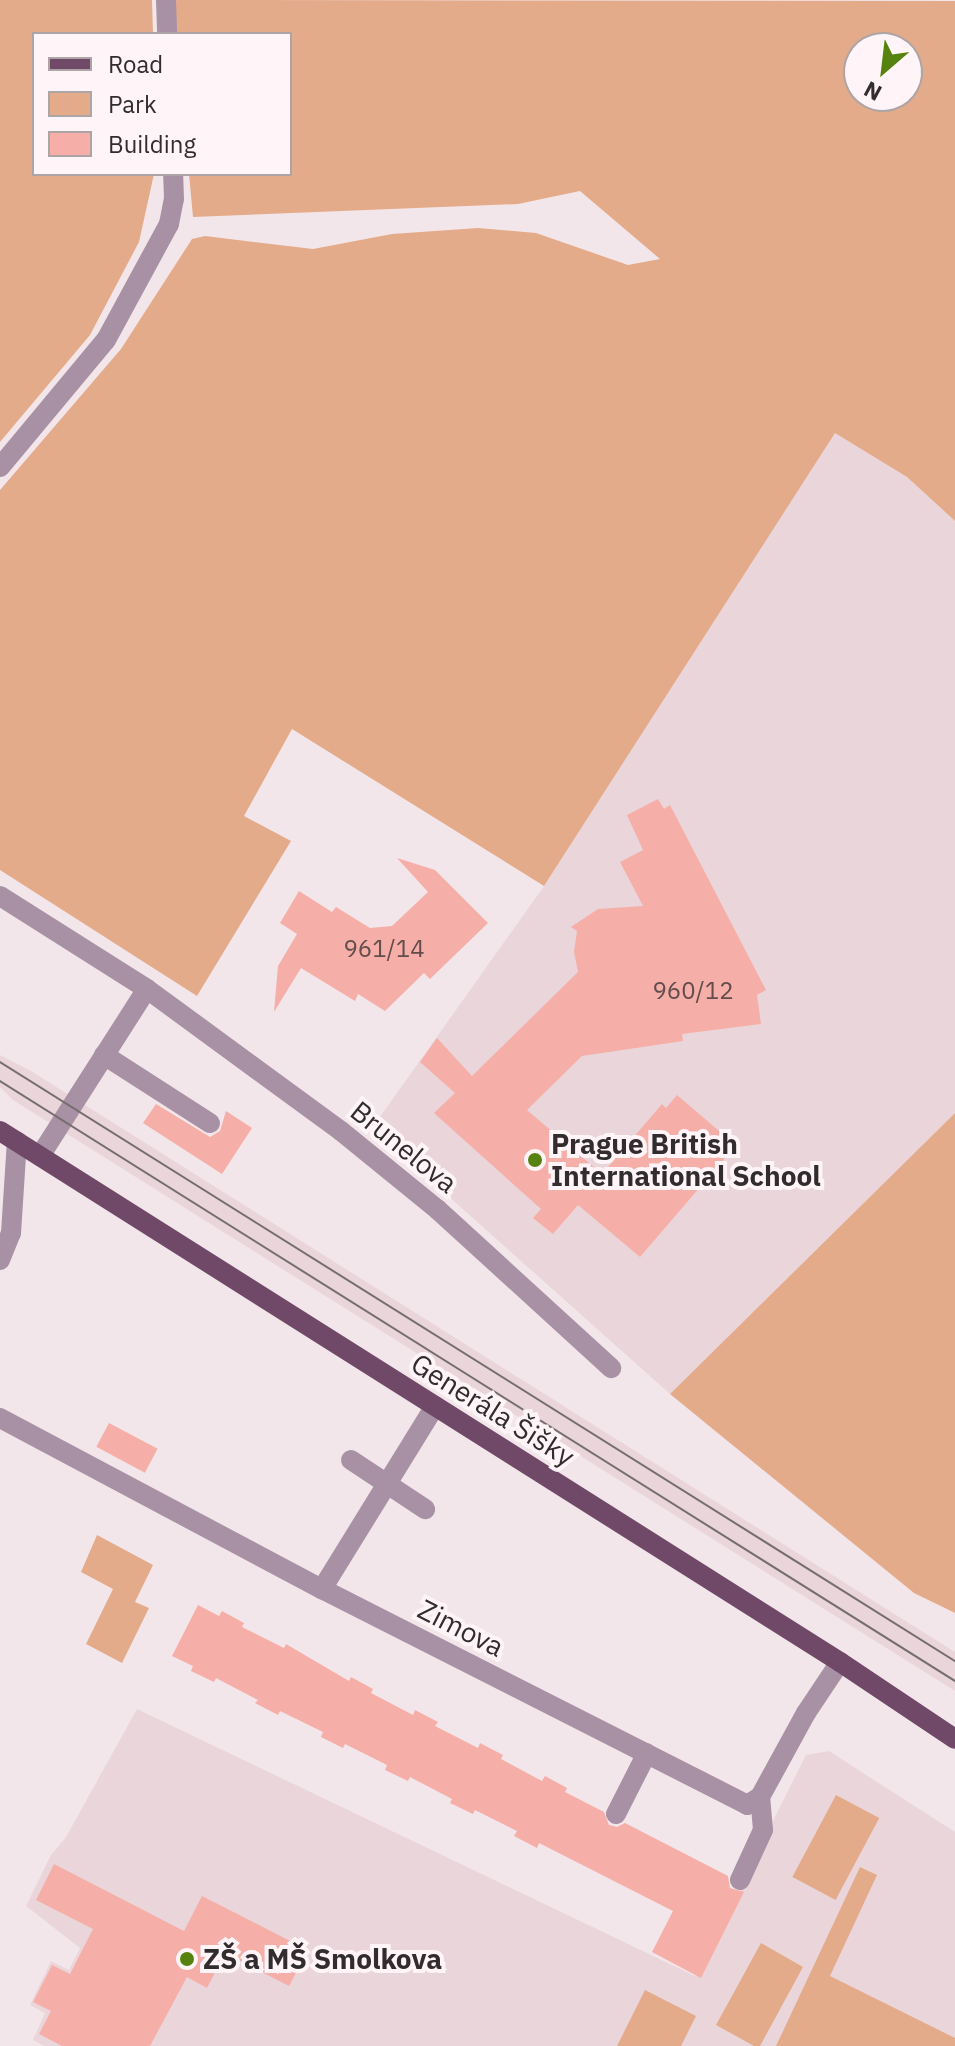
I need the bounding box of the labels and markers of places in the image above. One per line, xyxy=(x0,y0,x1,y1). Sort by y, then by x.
place label: Prague British International School xyxy=(551,1127,821,1193)
marker: Prague British International School xyxy=(526,1151,544,1169)
place label: ZŠ a MŠ Smolkova xyxy=(203,1942,442,1976)
marker: ZŠ a MŠ Smolkova xyxy=(178,1950,196,1968)

